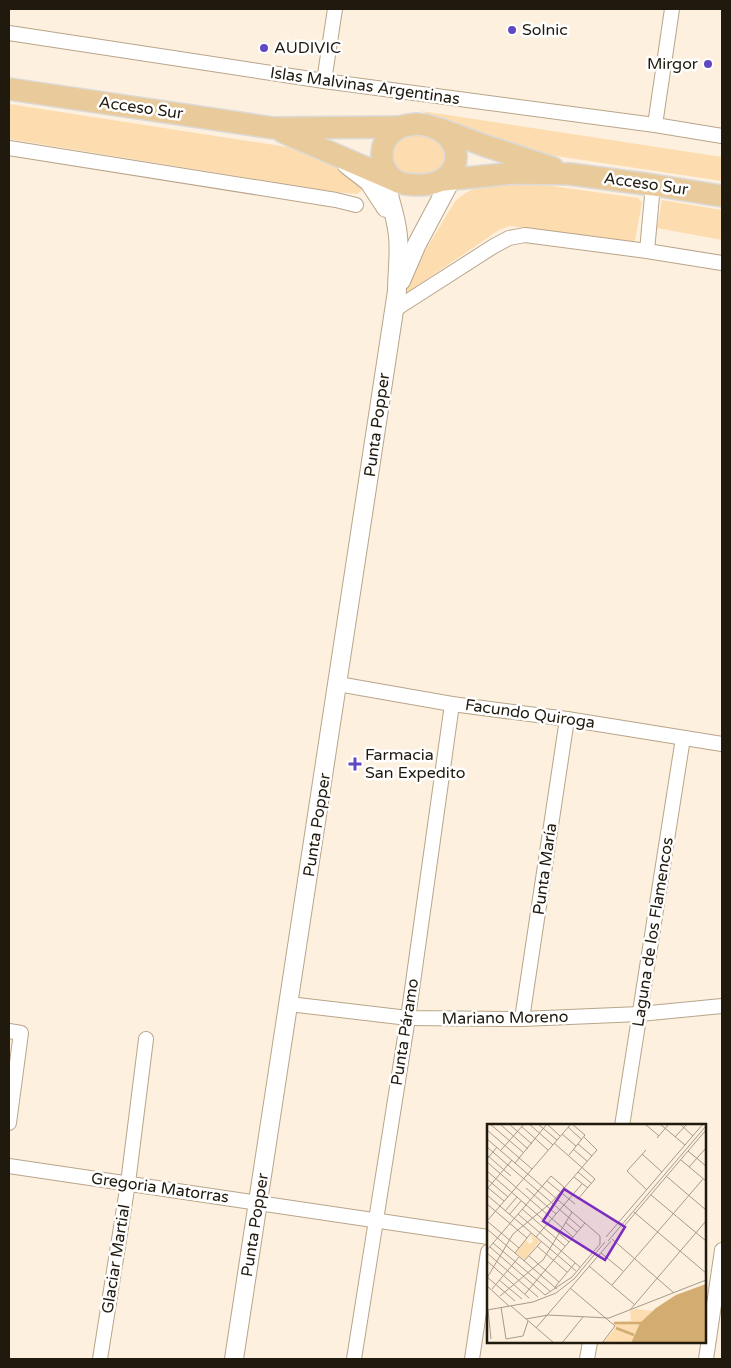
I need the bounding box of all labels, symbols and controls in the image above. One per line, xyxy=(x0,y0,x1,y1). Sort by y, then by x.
place label: Solnic xyxy=(522,20,568,40)
marker: Solnic xyxy=(506,24,518,36)
place label: AUDIVIC xyxy=(274,38,341,58)
marker: AUDIVIC xyxy=(258,42,270,54)
place label: Mirgor xyxy=(647,54,699,74)
marker: Mirgor xyxy=(702,58,714,70)
street label: Islas Malvinas Argentinas xyxy=(269,63,461,109)
street label: Acceso Sur xyxy=(98,92,185,124)
street label: Acceso Sur xyxy=(603,168,690,200)
street label: Punta Popper xyxy=(360,371,394,478)
street label: Facundo Quiroga xyxy=(464,695,596,733)
place label: Farmacia San Expedito xyxy=(365,745,466,783)
marker: Farmacia San Expedito xyxy=(349,758,361,770)
street label: Punta Popper xyxy=(299,771,335,878)
street label: Punta María xyxy=(529,822,561,916)
street label: Laguna de los Flamencos xyxy=(628,836,678,1028)
street label: Punta Páramo xyxy=(387,977,423,1087)
street label: Mariano Moreno xyxy=(442,1007,568,1029)
inset map xyxy=(487,1124,706,1343)
street label: Gregoria Matorras xyxy=(90,1168,230,1208)
street label: Punta Popper xyxy=(237,1171,273,1278)
street label: Glaciar Martial xyxy=(97,1203,135,1315)

